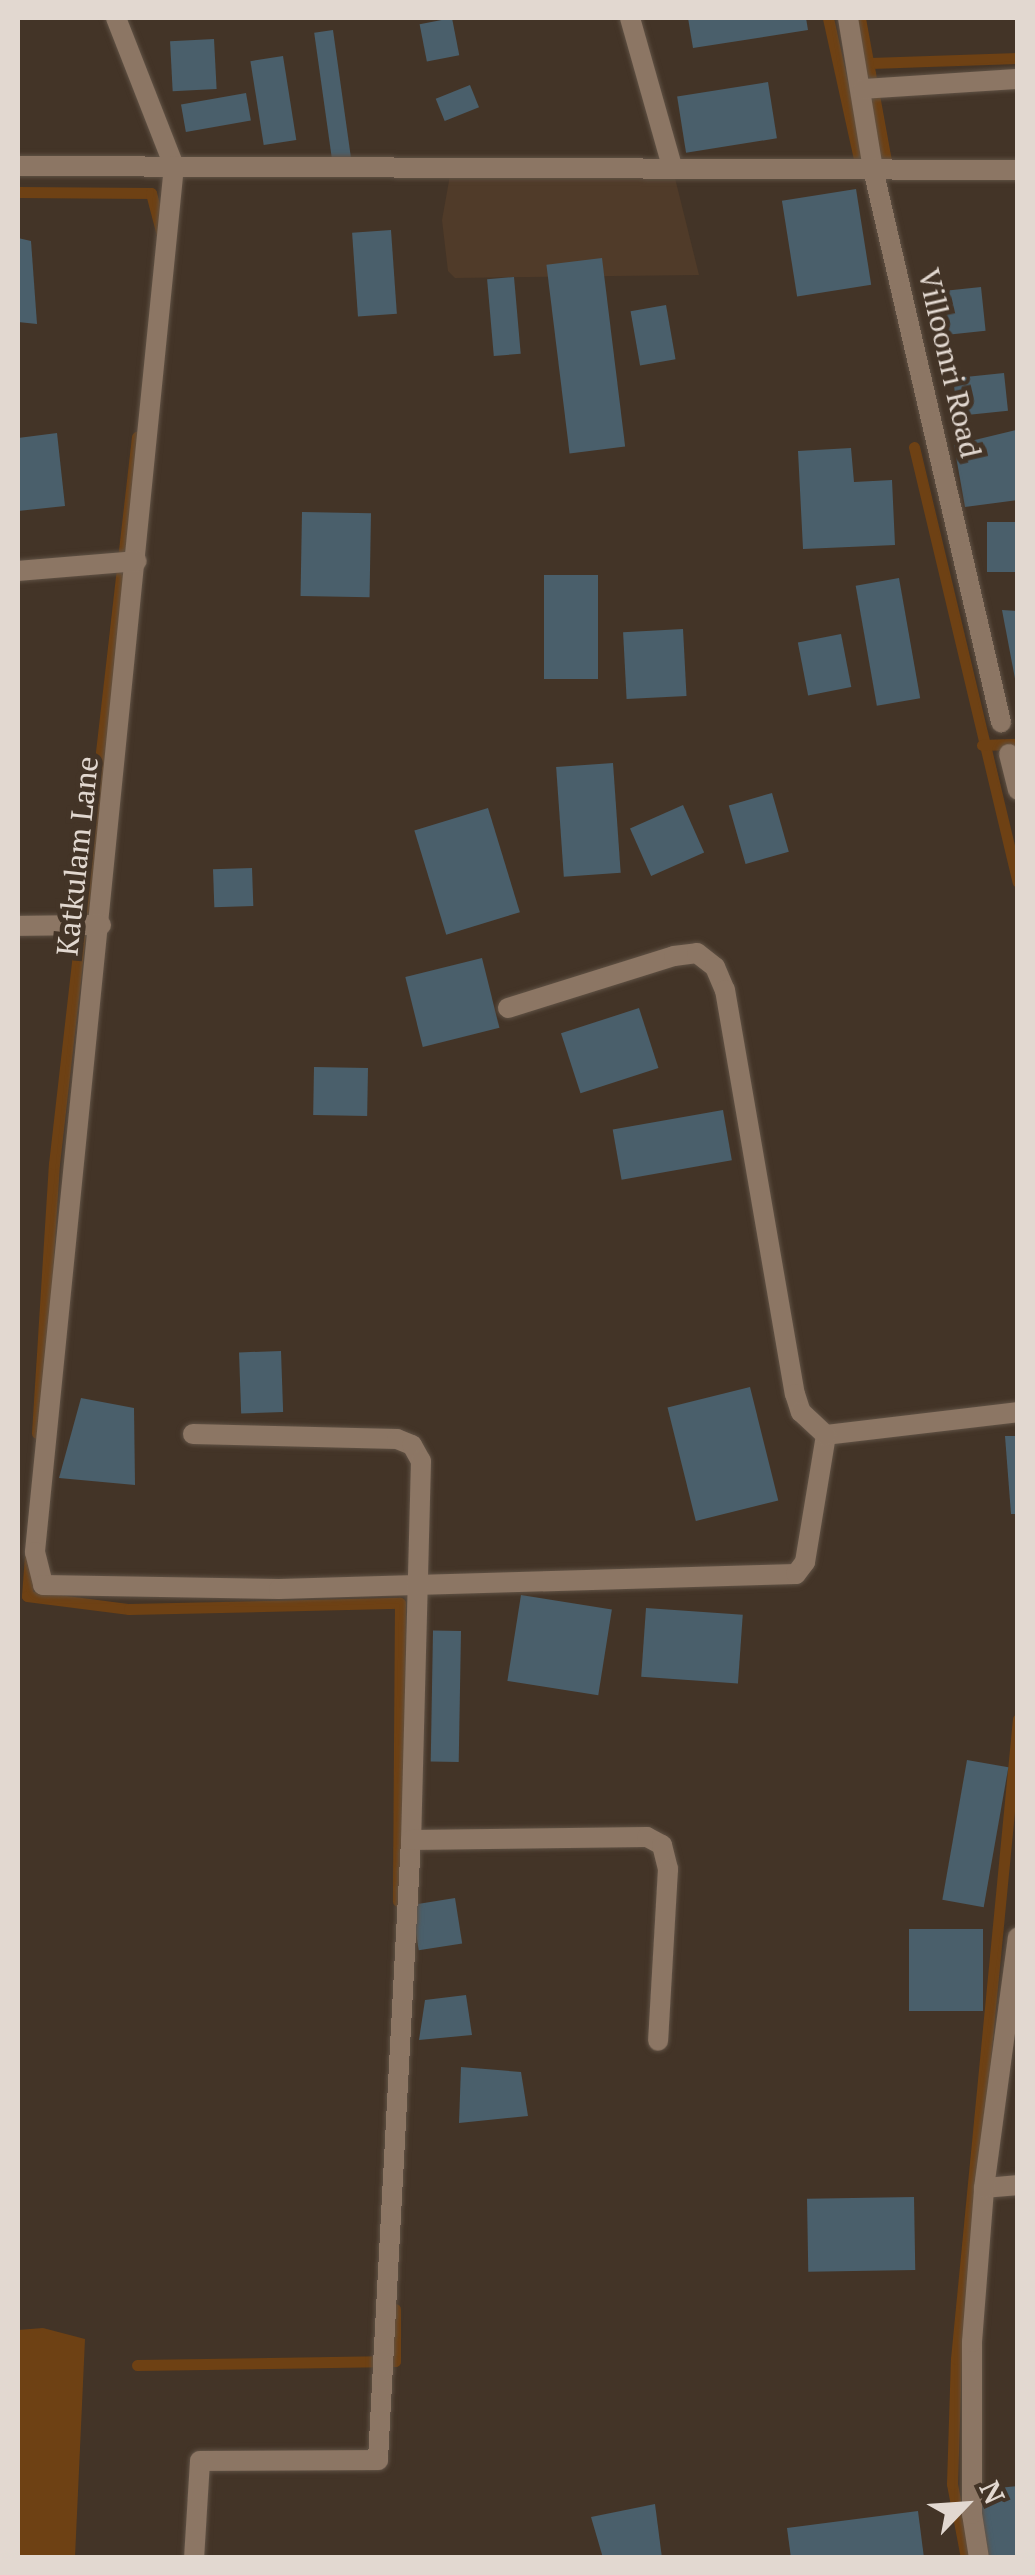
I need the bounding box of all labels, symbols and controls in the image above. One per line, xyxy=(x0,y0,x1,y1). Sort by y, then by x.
street label: Villoonri Road xyxy=(911,265,989,461)
street label: Katkulam Lane xyxy=(49,755,105,957)
north arrow xyxy=(915,2455,1015,2555)
text: N xyxy=(971,2475,1014,2510)

